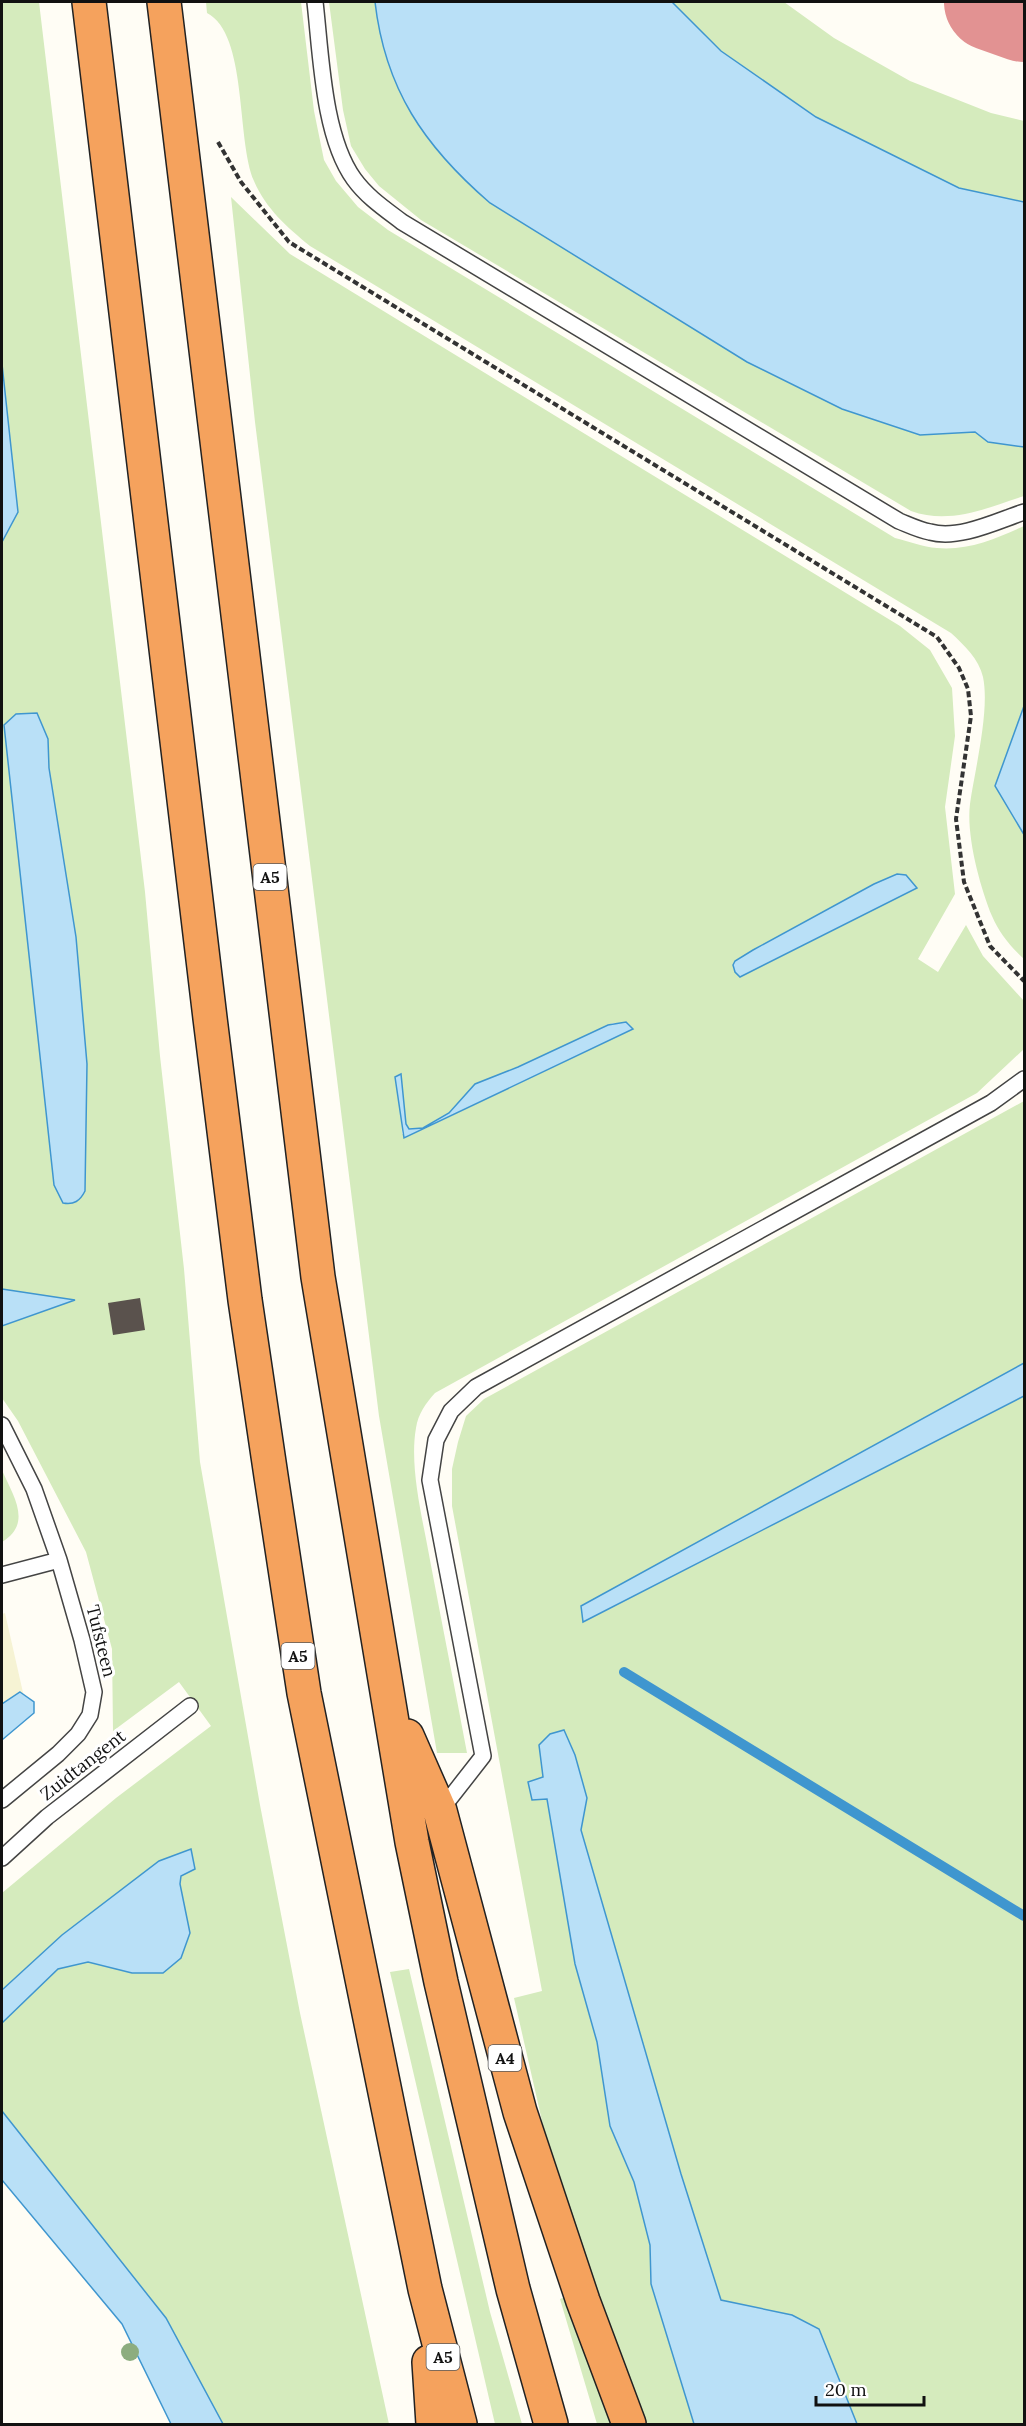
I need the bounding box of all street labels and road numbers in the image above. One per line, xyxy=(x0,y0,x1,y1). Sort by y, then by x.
road number: A5 xyxy=(254,864,286,890)
street label: Tufsteen xyxy=(81,1602,122,1679)
road number: A5 xyxy=(282,1643,314,1669)
street label: Zuidtangent xyxy=(35,1724,130,1805)
road number: A4 xyxy=(488,2045,522,2071)
road number: A5 xyxy=(426,2344,460,2370)

